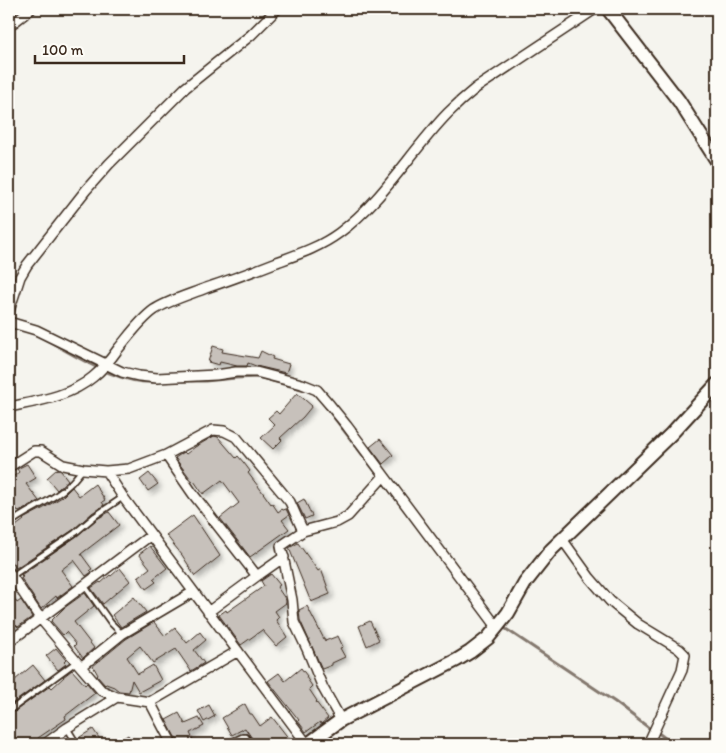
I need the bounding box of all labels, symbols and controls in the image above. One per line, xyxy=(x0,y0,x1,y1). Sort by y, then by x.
scale bar xyxy=(35,32,184,64)
text: 100 m xyxy=(42,41,84,59)

